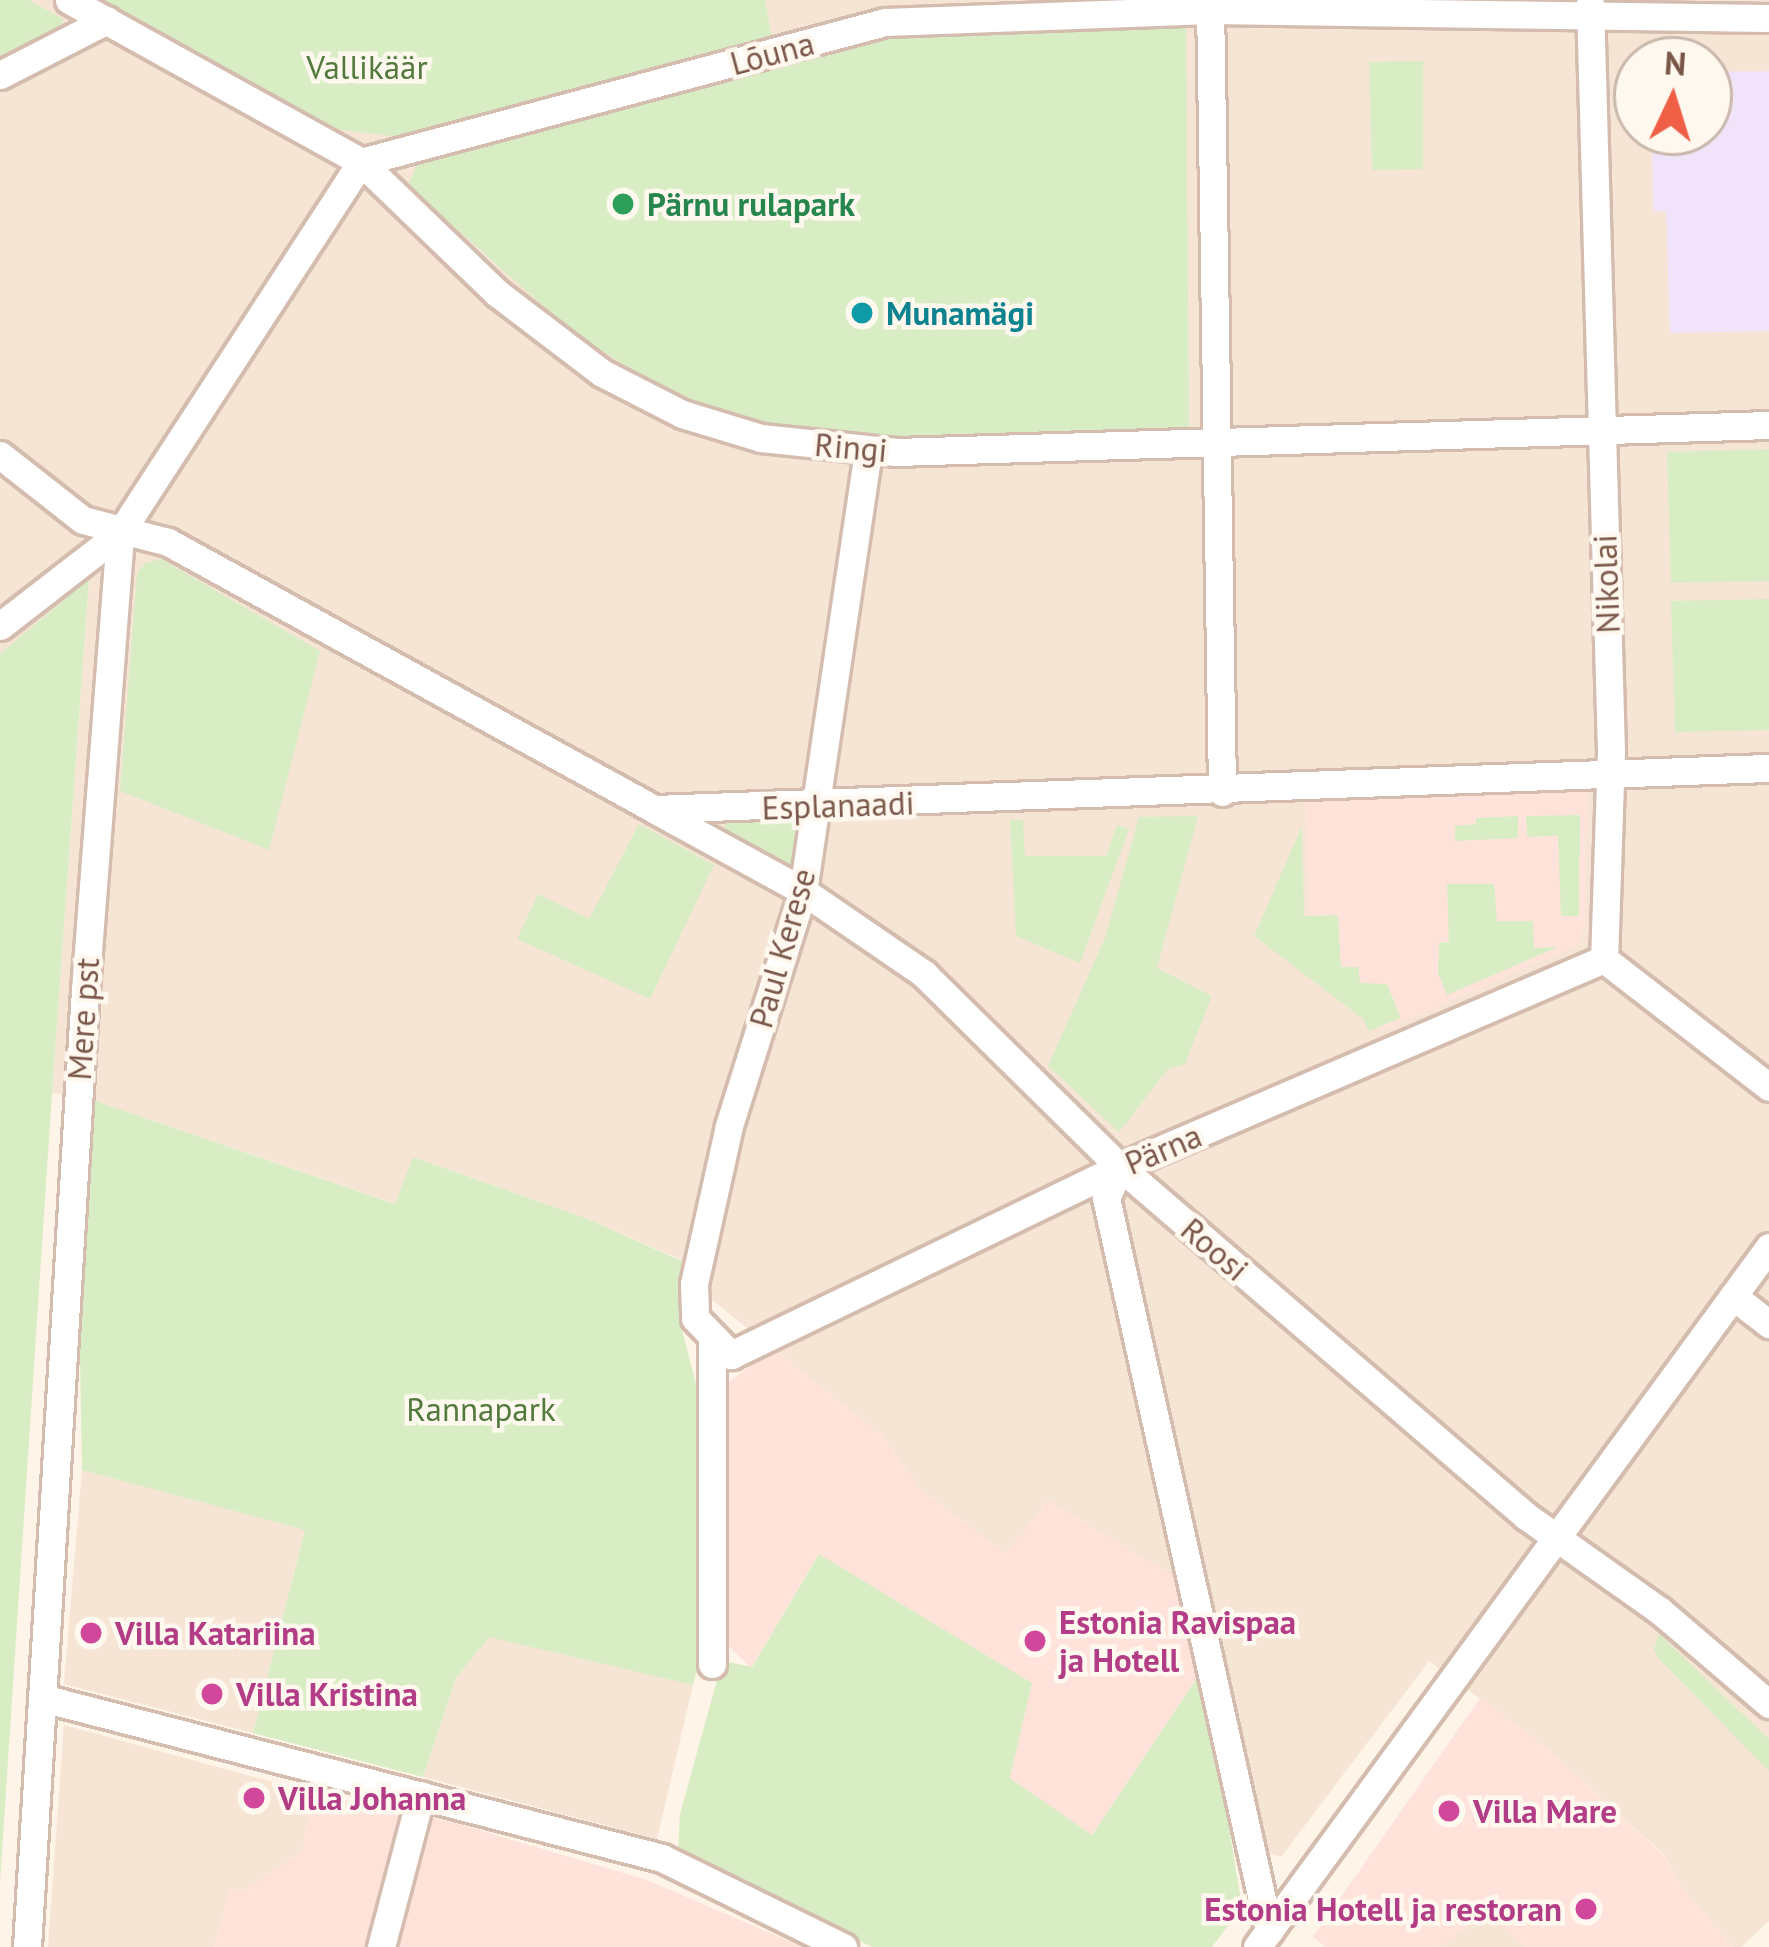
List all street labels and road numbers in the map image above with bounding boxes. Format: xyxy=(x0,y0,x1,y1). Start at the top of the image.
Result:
street label: Lõuna xyxy=(726,23,818,83)
street label: Ringi xyxy=(813,424,889,470)
street label: Nikolai xyxy=(1584,534,1628,634)
street label: Esplanaadi xyxy=(761,783,915,827)
street label: Paul Kerese xyxy=(740,864,824,1032)
street label: Mere pst xyxy=(59,956,107,1082)
street label: Pärna xyxy=(1119,1115,1207,1183)
street label: Roosi xyxy=(1173,1209,1257,1289)

